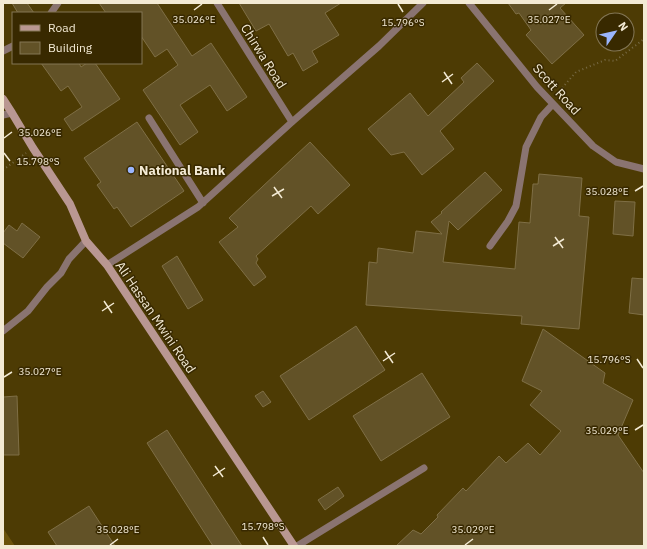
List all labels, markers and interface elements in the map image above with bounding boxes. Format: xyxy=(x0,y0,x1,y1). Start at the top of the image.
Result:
legend xyxy=(12,12,142,64)
north arrow xyxy=(595,12,635,52)
text: 35.026°E xyxy=(172,13,216,26)
text: 35.027°E xyxy=(527,13,571,26)
text: 15.796°S xyxy=(381,16,425,29)
text: N xyxy=(615,19,631,34)
text: Road xyxy=(48,20,76,35)
street label: Chirwa Road xyxy=(237,21,290,92)
text: Building xyxy=(48,40,93,55)
street label: Scott Road xyxy=(529,60,584,119)
text: 35.026°E xyxy=(18,126,62,139)
text: 15.798°S xyxy=(16,155,60,168)
place label: National Bank xyxy=(139,162,226,179)
marker: National Bank xyxy=(126,165,136,175)
text: 35.028°E xyxy=(585,185,629,198)
street label: Ali Hassan Mwini Road xyxy=(112,258,199,377)
text: 15.796°S xyxy=(587,353,631,366)
text: 35.027°E xyxy=(18,365,62,378)
text: 35.029°E xyxy=(585,424,629,437)
text: 15.798°S xyxy=(241,520,285,533)
text: 35.028°E xyxy=(96,523,140,536)
text: 35.029°E xyxy=(451,523,495,536)

